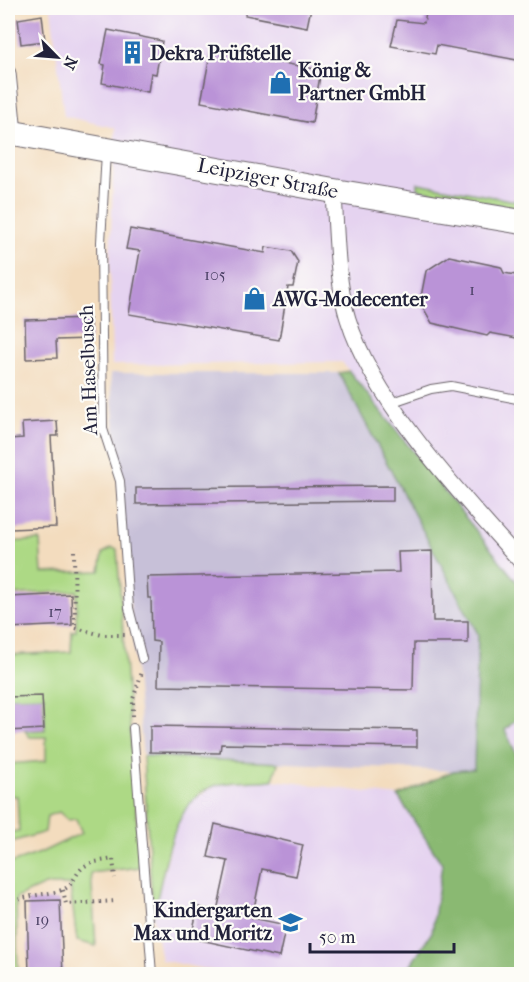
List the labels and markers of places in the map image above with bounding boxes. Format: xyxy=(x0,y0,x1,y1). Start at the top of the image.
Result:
building icon: Dekra Prüfstelle xyxy=(119,40,145,66)
place label: Dekra Prüfstelle xyxy=(150,42,291,65)
place label: König & Partner GmbH xyxy=(298,59,426,105)
shop icon: König & Partner GmbH xyxy=(267,69,293,95)
shop icon: AWG-Modecenter xyxy=(242,286,268,312)
place label: AWG-Modecenter xyxy=(271,288,428,311)
place label: Kindergarten Max und Moritz xyxy=(132,899,272,945)
school or university icon: Kindergarten Max und Moritz xyxy=(277,909,303,935)

